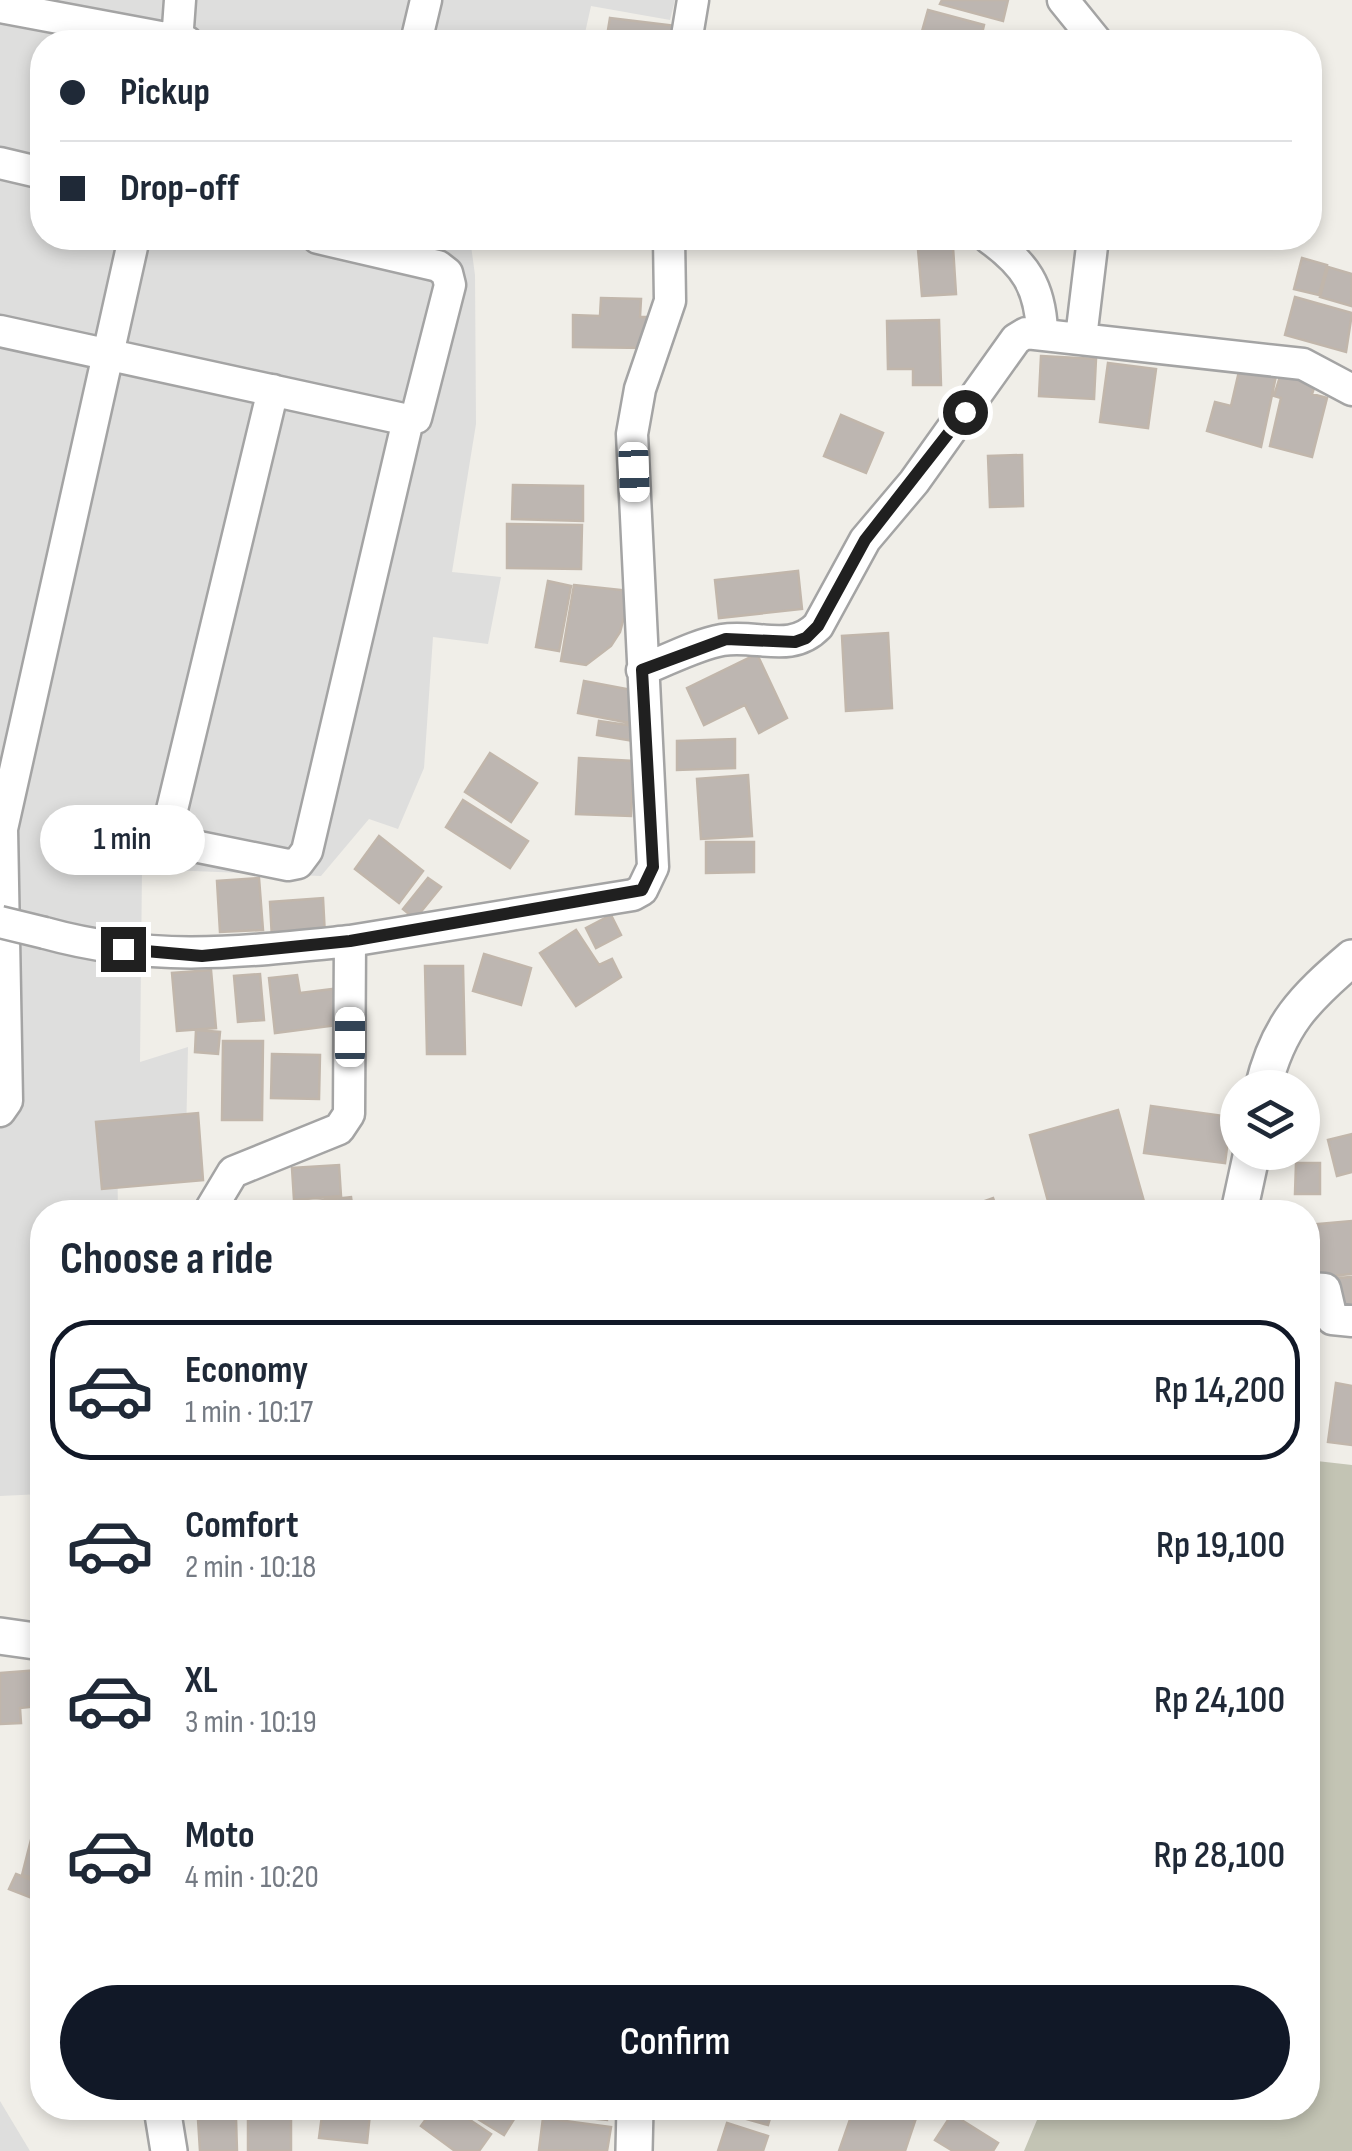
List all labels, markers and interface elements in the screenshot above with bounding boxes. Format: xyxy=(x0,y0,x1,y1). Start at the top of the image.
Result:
text: Pickup xyxy=(120,70,210,115)
text: Drop-off xyxy=(120,166,239,211)
route start xyxy=(943,390,988,435)
car xyxy=(618,441,650,503)
callout: 1 min xyxy=(41,804,206,874)
text: 1 min xyxy=(93,820,152,859)
route end xyxy=(101,927,146,972)
car xyxy=(335,1007,365,1067)
map controls xyxy=(1220,1070,1320,1170)
button: layers xyxy=(1220,1070,1320,1170)
text: Choose a ride xyxy=(60,1232,273,1287)
icon: car xyxy=(65,1345,155,1435)
text: Economy xyxy=(185,1348,308,1393)
text: Rp 14,200 xyxy=(1154,1368,1285,1413)
text: 1 min · 10:17 xyxy=(185,1393,313,1432)
icon: car xyxy=(65,1500,155,1590)
text: Comfort xyxy=(185,1503,299,1548)
text: Rp 19,100 xyxy=(1156,1523,1285,1568)
text: 2 min · 10:18 xyxy=(185,1548,316,1587)
icon: car xyxy=(65,1655,155,1745)
text: XL xyxy=(185,1658,218,1703)
text: Rp 24,100 xyxy=(1154,1678,1285,1723)
text: 3 min · 10:19 xyxy=(185,1703,317,1742)
icon: car xyxy=(65,1810,155,1900)
text: Moto xyxy=(185,1813,255,1858)
text: Rp 28,100 xyxy=(1153,1833,1285,1878)
text: 4 min · 10:20 xyxy=(185,1858,319,1897)
button: Confirm xyxy=(60,1985,1290,2100)

